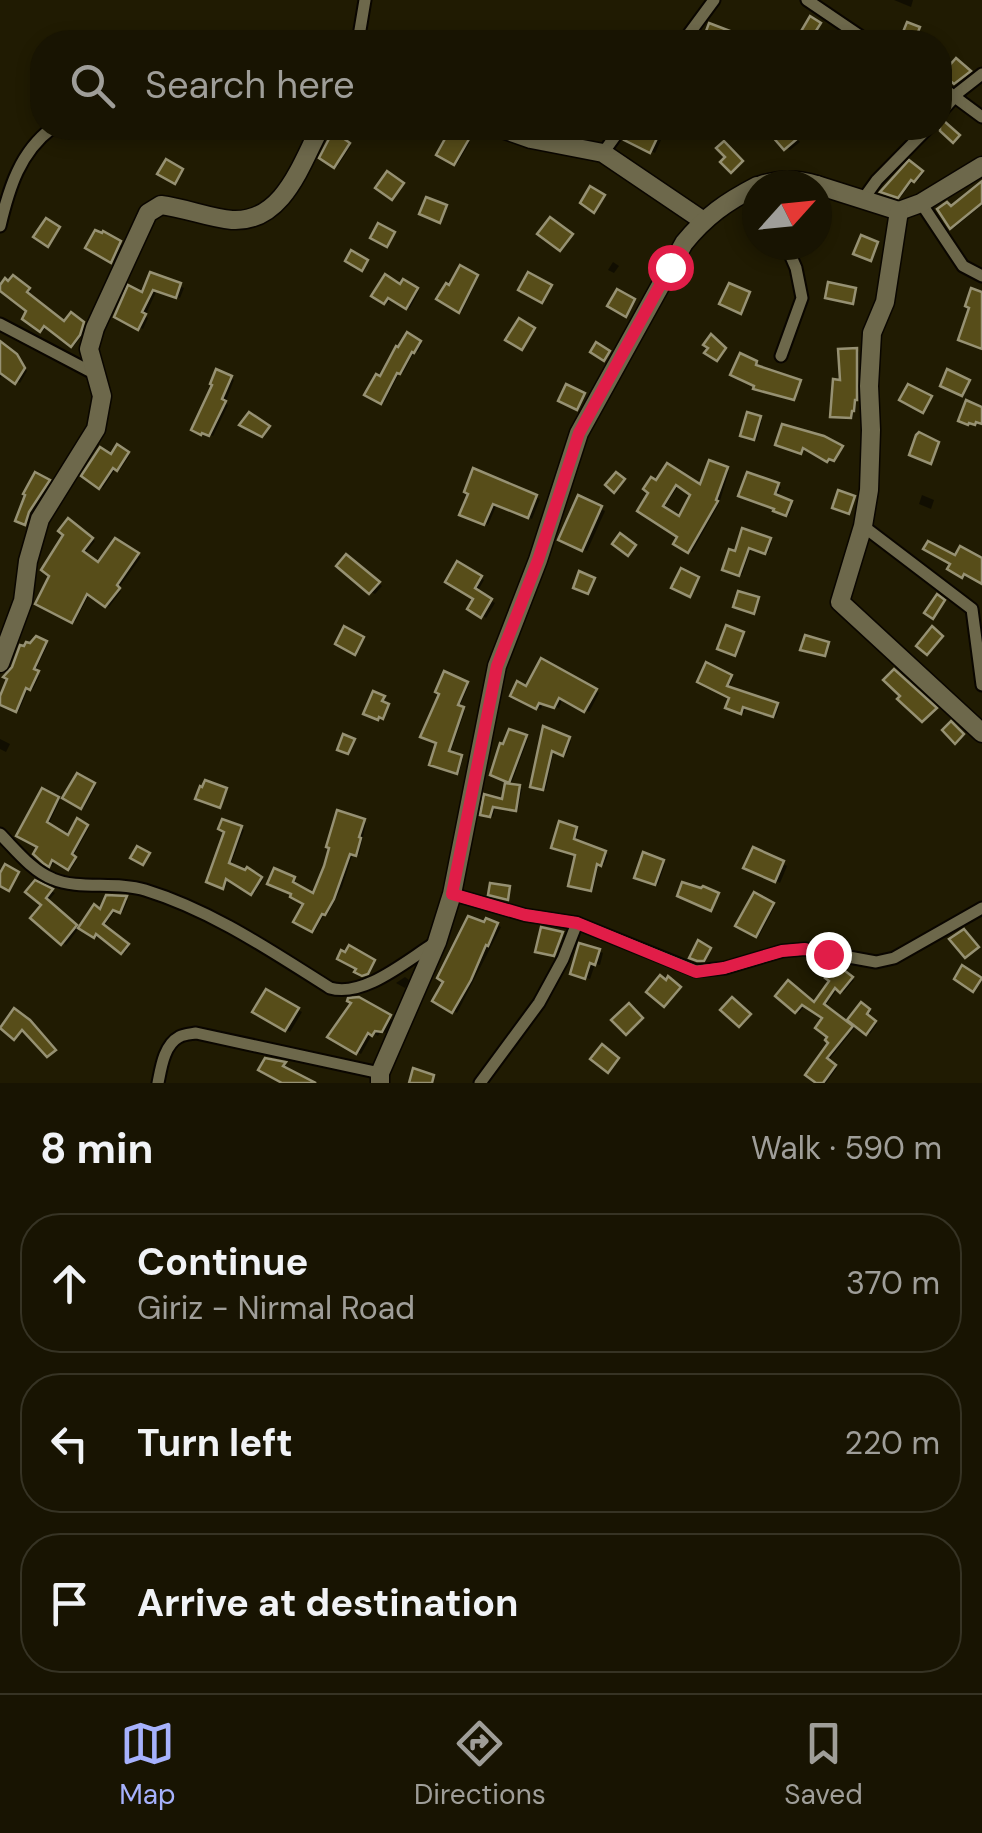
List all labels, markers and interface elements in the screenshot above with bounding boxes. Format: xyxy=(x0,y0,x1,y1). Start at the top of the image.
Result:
search box xyxy=(30,30,952,140)
icon: search xyxy=(65,58,120,113)
text: Search here xyxy=(145,60,355,110)
north arrow xyxy=(742,170,832,260)
route start xyxy=(648,245,694,291)
route end xyxy=(806,932,852,978)
text: 8 min xyxy=(40,1121,153,1176)
text: Walk · 590 m xyxy=(751,1127,942,1169)
text: Continue xyxy=(137,1237,308,1287)
icon: ahead xyxy=(42,1256,97,1311)
text: 370 m xyxy=(846,1262,940,1304)
text: Giriz - Nirmal Road xyxy=(137,1287,415,1329)
icon: left xyxy=(42,1416,97,1471)
text: Turn left xyxy=(137,1418,293,1468)
text: 220 m xyxy=(845,1422,940,1464)
icon: arrive xyxy=(42,1576,97,1631)
text: Arrive at destination xyxy=(137,1578,519,1628)
tab: Map xyxy=(119,1716,176,1813)
tab: Directions xyxy=(414,1716,546,1813)
tab: Saved xyxy=(784,1716,863,1813)

